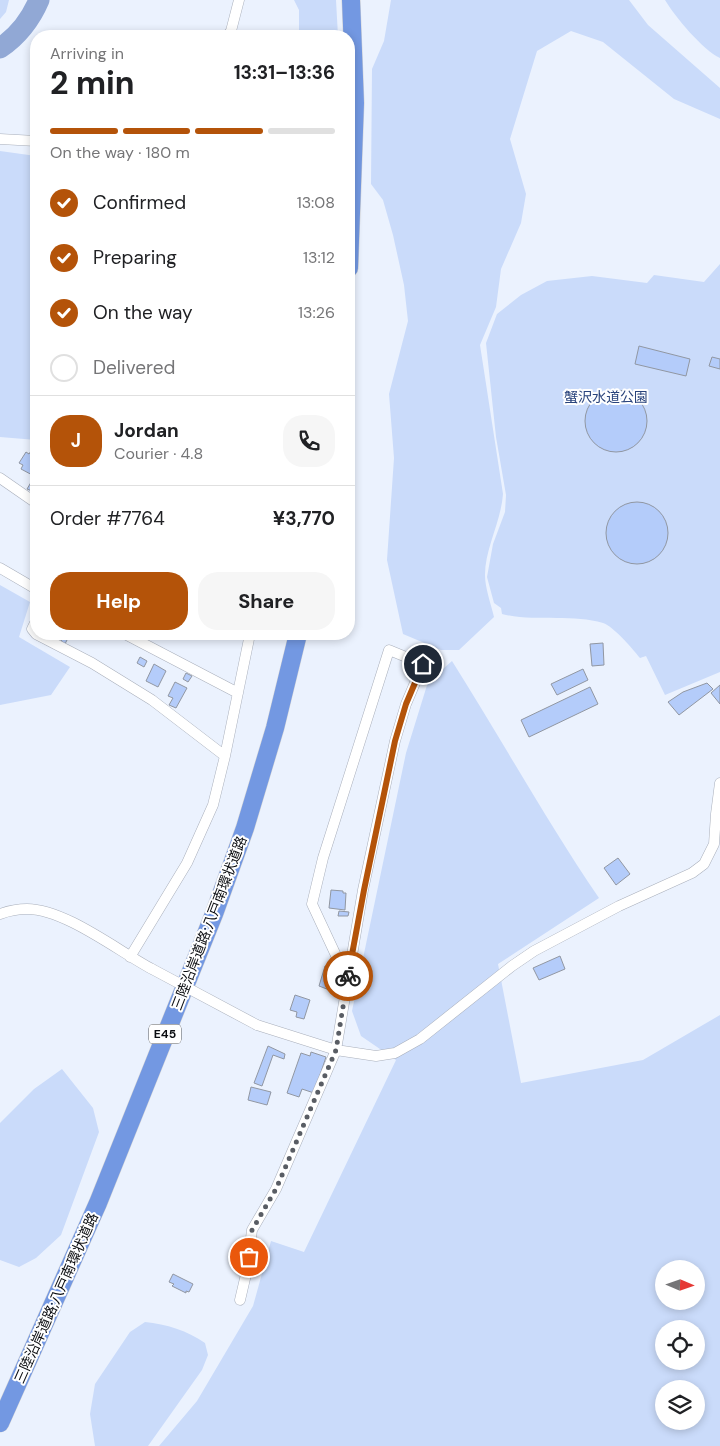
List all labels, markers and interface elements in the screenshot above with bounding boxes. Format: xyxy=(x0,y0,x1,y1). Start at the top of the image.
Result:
text: Arriving in xyxy=(50,43,124,64)
text: 13:31–13:36 xyxy=(234,60,335,85)
text: 2 min xyxy=(50,62,135,104)
text: On the way · 180 m xyxy=(50,142,190,163)
icon: check xyxy=(50,189,78,217)
text: Confirmed xyxy=(93,190,186,215)
text: 13:08 xyxy=(297,192,335,213)
icon: check xyxy=(50,244,78,272)
text: Preparing xyxy=(93,245,177,270)
text: 13:12 xyxy=(303,247,335,268)
icon: check xyxy=(50,299,78,327)
text: On the way xyxy=(93,300,193,325)
text: 13:26 xyxy=(298,302,335,323)
text: Delivered xyxy=(93,355,175,380)
park label: 蟹沢水道公園 xyxy=(564,388,648,406)
button: phone xyxy=(283,415,335,467)
text: Jordan xyxy=(114,418,179,443)
text: J xyxy=(71,428,81,453)
text: Courier · 4.8 xyxy=(114,443,203,464)
text: Order #7764 xyxy=(50,506,165,531)
text: ¥3,770 xyxy=(273,506,335,531)
button: Help xyxy=(50,572,188,630)
button: Share xyxy=(198,572,335,630)
pin xyxy=(402,643,444,685)
icon: home xyxy=(409,650,437,678)
street label: 三陸沿岸道路;八戸南環状道路 xyxy=(167,833,251,1013)
courier xyxy=(323,951,373,1001)
icon: bike xyxy=(334,962,362,990)
road number: E45 xyxy=(149,1024,181,1044)
street label: 三陸沿岸道路;八戸南環状道路 xyxy=(10,1210,102,1386)
pin xyxy=(228,1236,270,1278)
icon: bag xyxy=(235,1243,263,1271)
north arrow xyxy=(655,1260,705,1310)
map controls xyxy=(655,1260,705,1430)
button: locate xyxy=(655,1320,705,1370)
button: layers xyxy=(655,1380,705,1430)

